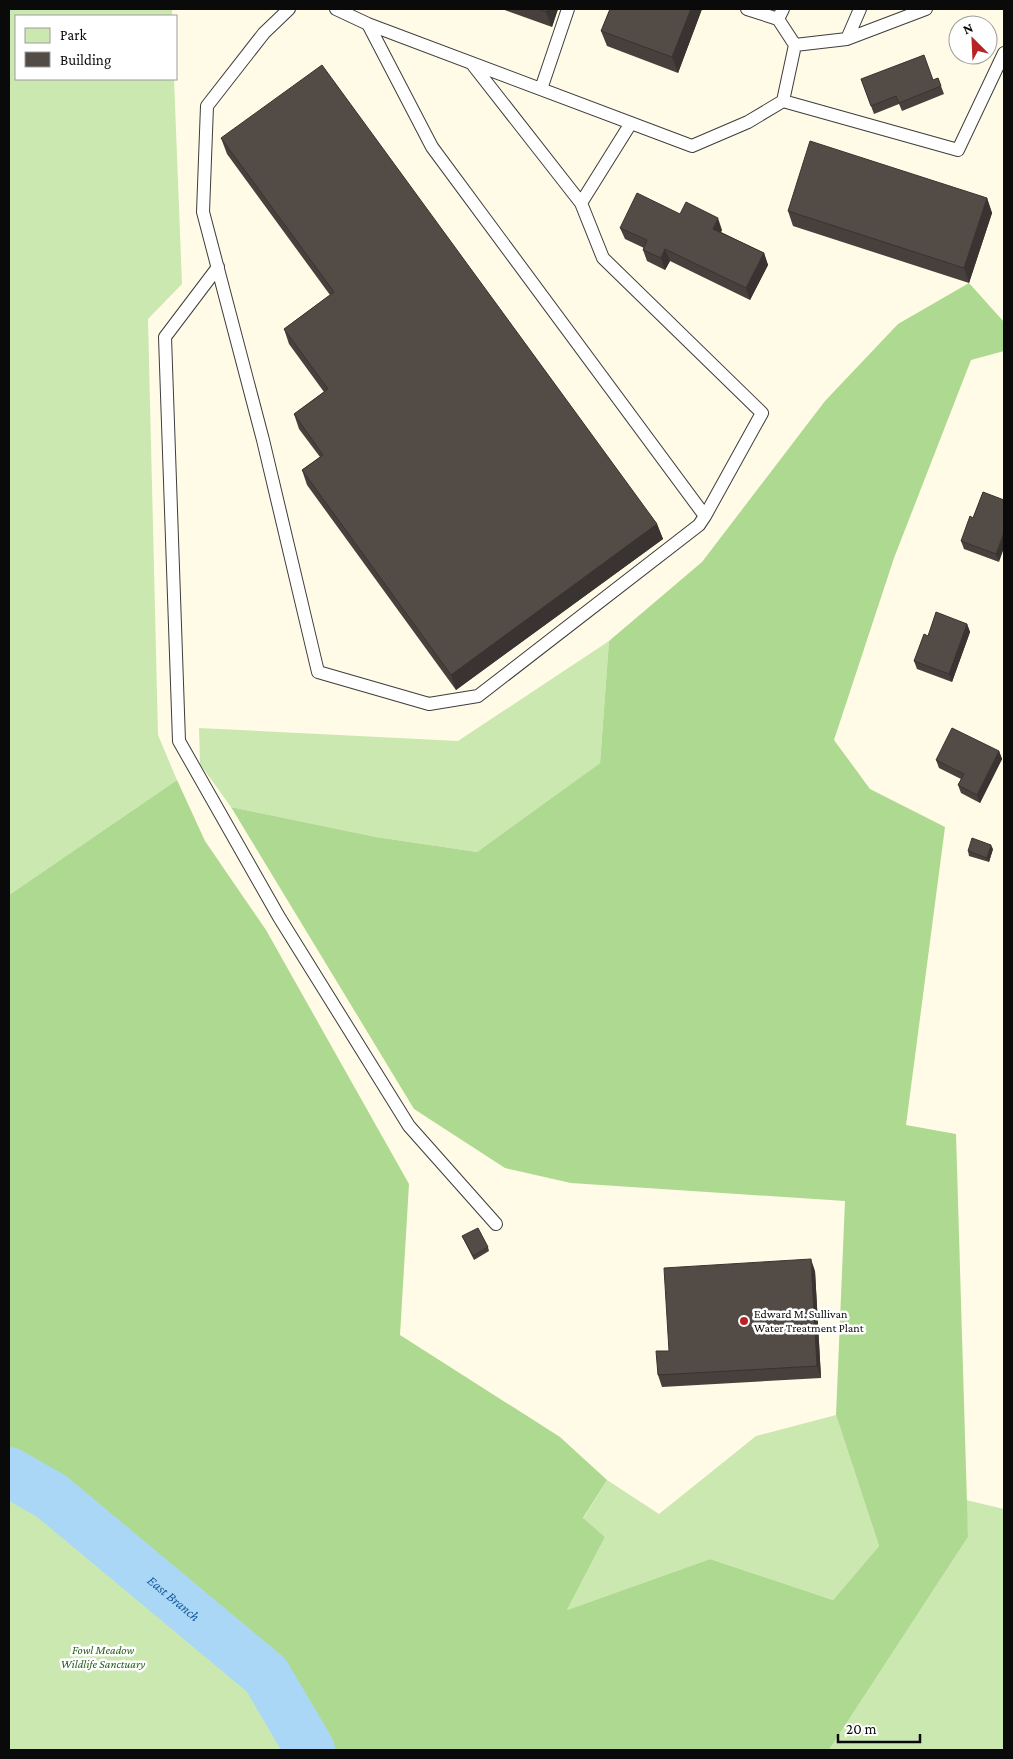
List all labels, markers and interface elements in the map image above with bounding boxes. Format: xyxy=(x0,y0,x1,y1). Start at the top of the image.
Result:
legend xyxy=(15,15,178,80)
north arrow xyxy=(948,15,998,65)
text: N xyxy=(960,19,976,37)
text: Park xyxy=(60,27,87,43)
text: Building xyxy=(60,52,111,69)
place label: Edward M. Sullivan Water Treatment Plant xyxy=(754,1307,865,1335)
marker: Edward M. Sullivan Water Treatment Plant xyxy=(738,1315,750,1327)
water label: East Branch xyxy=(144,1572,203,1625)
park label: Fowl Meadow Wildlife Sanctuary xyxy=(61,1643,145,1671)
scale bar xyxy=(838,1712,920,1744)
text: 20 m xyxy=(846,1721,877,1737)

